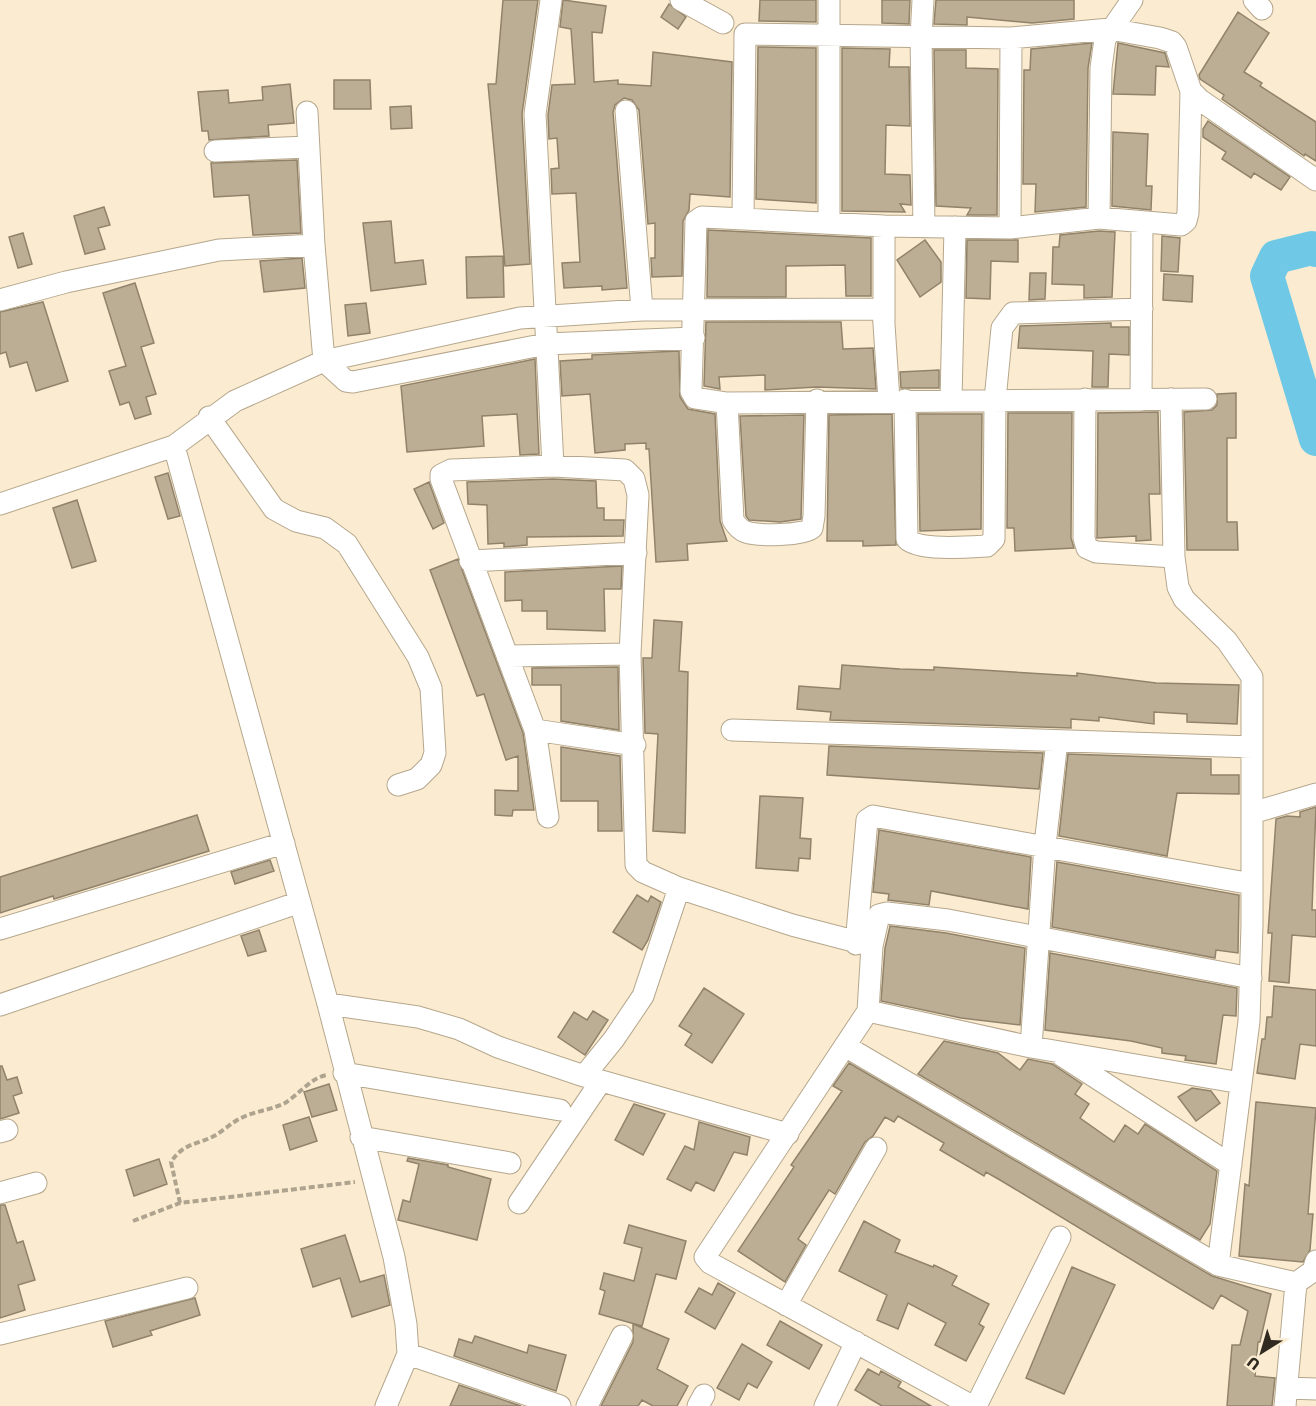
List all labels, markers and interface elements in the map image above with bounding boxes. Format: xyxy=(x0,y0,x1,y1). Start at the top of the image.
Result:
north arrow xyxy=(1232,1322,1292,1382)
text: U xyxy=(1243,1353,1264,1375)

